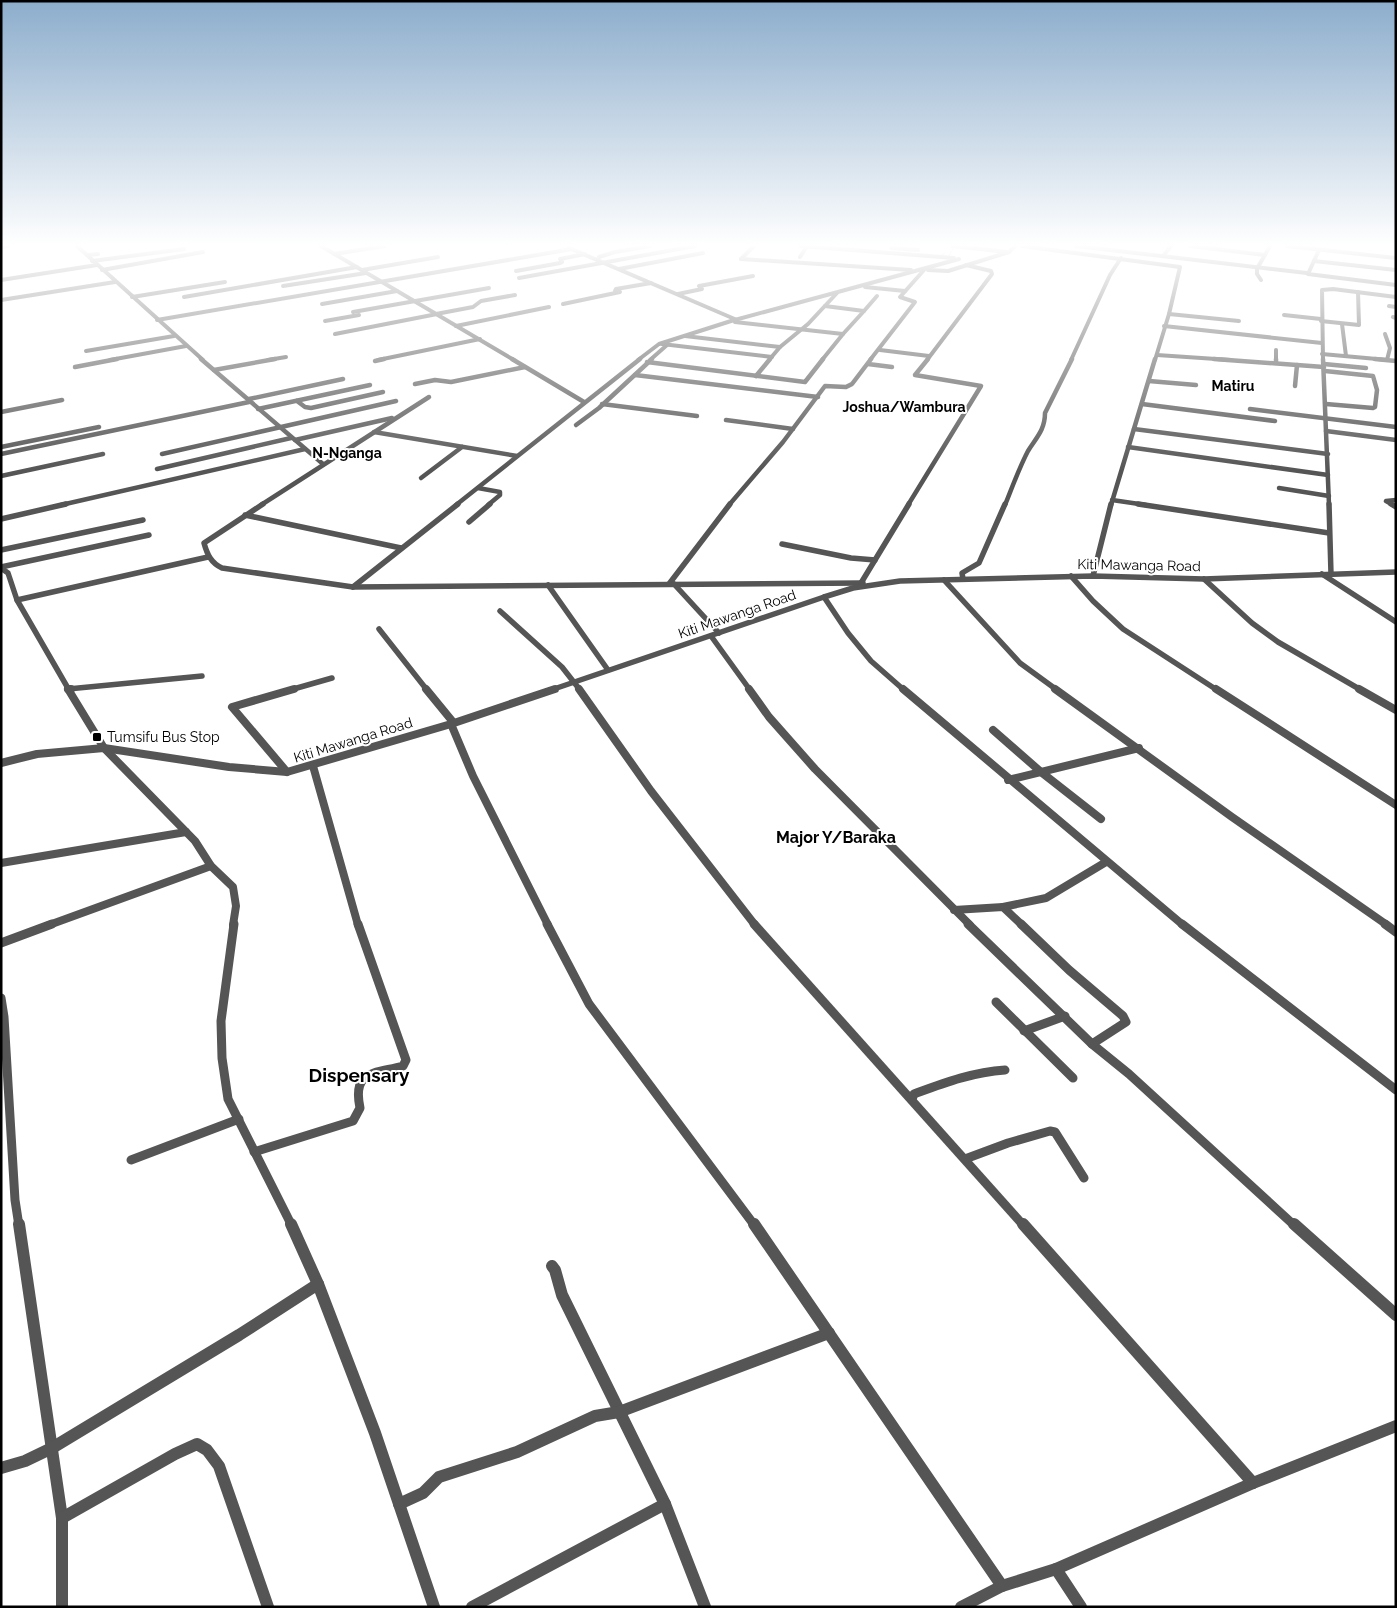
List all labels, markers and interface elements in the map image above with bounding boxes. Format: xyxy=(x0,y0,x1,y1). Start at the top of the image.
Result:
district label: Matiru xyxy=(1211,378,1255,394)
district label: Joshua/Wambura xyxy=(842,399,966,415)
district label: N-Nganga xyxy=(312,445,382,461)
street label: Kiti Mawanga Road xyxy=(1077,556,1201,574)
street label: Kiti Mawanga Road xyxy=(676,586,798,642)
street label: Kiti Mawanga Road xyxy=(292,714,414,766)
place label: Tumsifu Bus Stop xyxy=(107,729,220,745)
marker: Tumsifu Bus Stop xyxy=(91,731,103,743)
district label: Major Y/Baraka xyxy=(776,828,896,847)
district label: Dispensary xyxy=(309,1064,410,1086)

